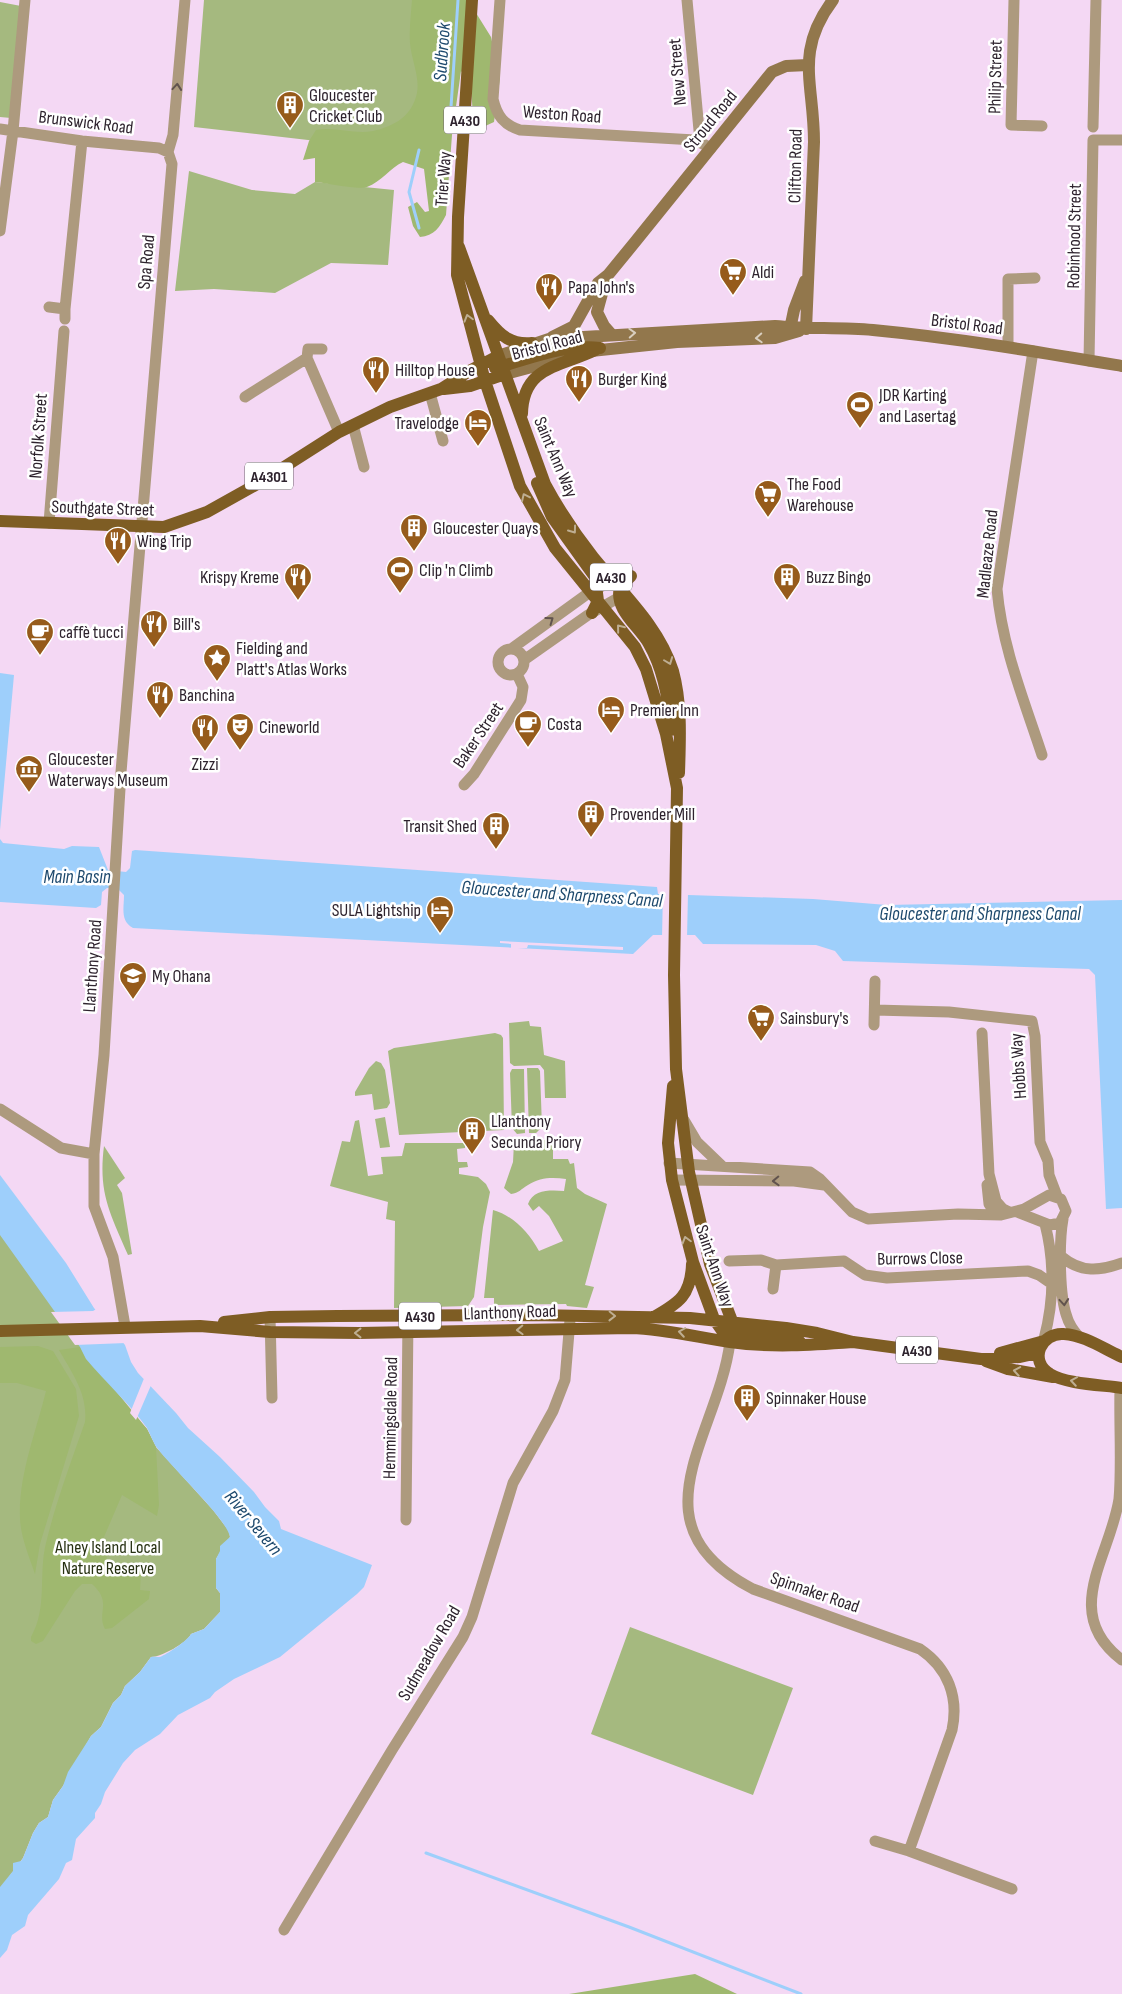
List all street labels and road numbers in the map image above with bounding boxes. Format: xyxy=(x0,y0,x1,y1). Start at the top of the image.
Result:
street label: New Street xyxy=(664,37,691,106)
street label: Philip Street xyxy=(984,39,1007,114)
street label: Stroud Road xyxy=(679,86,742,156)
street label: Weston Road xyxy=(522,101,602,128)
street label: Brunswick Road xyxy=(37,106,134,139)
road number: A430 xyxy=(444,106,486,134)
street label: Clifton Road xyxy=(784,129,807,203)
street label: Trier Way xyxy=(431,151,456,207)
street label: Robinhood Street xyxy=(1063,183,1086,289)
street label: Spa Road xyxy=(134,234,159,290)
street label: Bristol Road xyxy=(930,310,1004,339)
street label: Bristol Road xyxy=(510,326,585,365)
street label: Norfolk Street xyxy=(25,392,52,479)
street label: Saint Ann Way xyxy=(529,414,582,501)
road number: A4301 xyxy=(245,462,293,490)
street label: Southgate Street xyxy=(51,496,155,521)
street label: Madleaze Road xyxy=(972,509,1003,599)
road number: A430 xyxy=(590,564,632,590)
street label: Baker Street xyxy=(449,698,508,772)
street label: Llanthony Road xyxy=(79,919,106,1013)
street label: Hobbs Way xyxy=(1006,1032,1031,1100)
street label: Saint Ann Way xyxy=(691,1222,738,1310)
street label: Burrows Close xyxy=(877,1247,963,1270)
street label: Llanthony Road xyxy=(463,1300,557,1325)
road number: A430 xyxy=(399,1302,441,1330)
road number: A430 xyxy=(896,1336,938,1364)
street label: Hemmingsdale Road xyxy=(379,1357,402,1479)
street label: Spinnaker Road xyxy=(768,1567,862,1617)
street label: Sudmeadow Road xyxy=(394,1602,465,1705)

